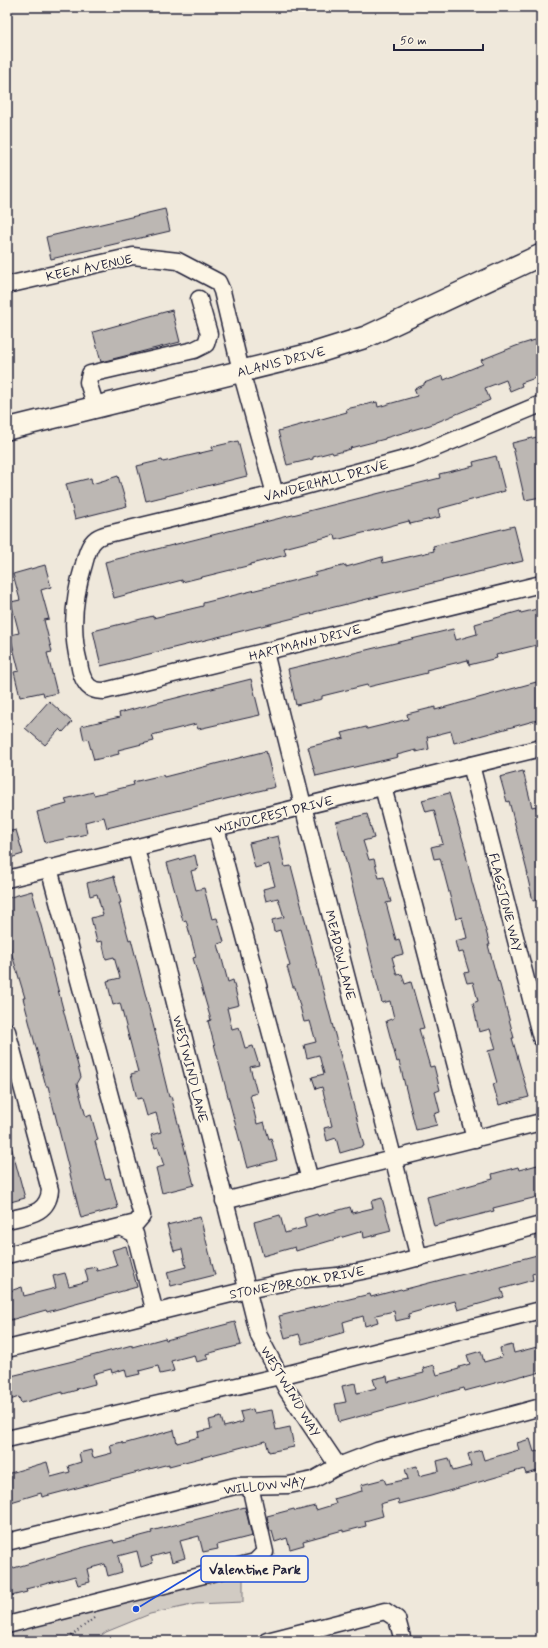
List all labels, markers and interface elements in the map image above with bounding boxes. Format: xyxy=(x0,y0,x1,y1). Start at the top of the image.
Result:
scale bar xyxy=(394,26,483,52)
text: 50 m xyxy=(400,33,427,49)
street label: KEEN AVENUE xyxy=(45,251,135,286)
street label: ALANIS DRIVE xyxy=(235,343,327,382)
street label: VANDERHALL DRIVE xyxy=(262,457,391,506)
street label: HARTMANN DRIVE xyxy=(247,621,363,666)
street label: WINDCREST DRIVE xyxy=(213,793,335,838)
street label: FLAGSTONE WAY xyxy=(484,851,525,954)
street label: MEADOW LANE xyxy=(320,909,359,1002)
street label: WESTWIND LANE xyxy=(168,1014,211,1125)
street label: STONEYBROOK DRIVE xyxy=(228,1263,366,1304)
street label: WESTWIND WAY xyxy=(256,1343,324,1440)
street label: WILLOW WAY xyxy=(223,1474,307,1499)
callout: Valentine Park xyxy=(201,1556,308,1582)
text: Valentine Park xyxy=(209,1561,301,1579)

